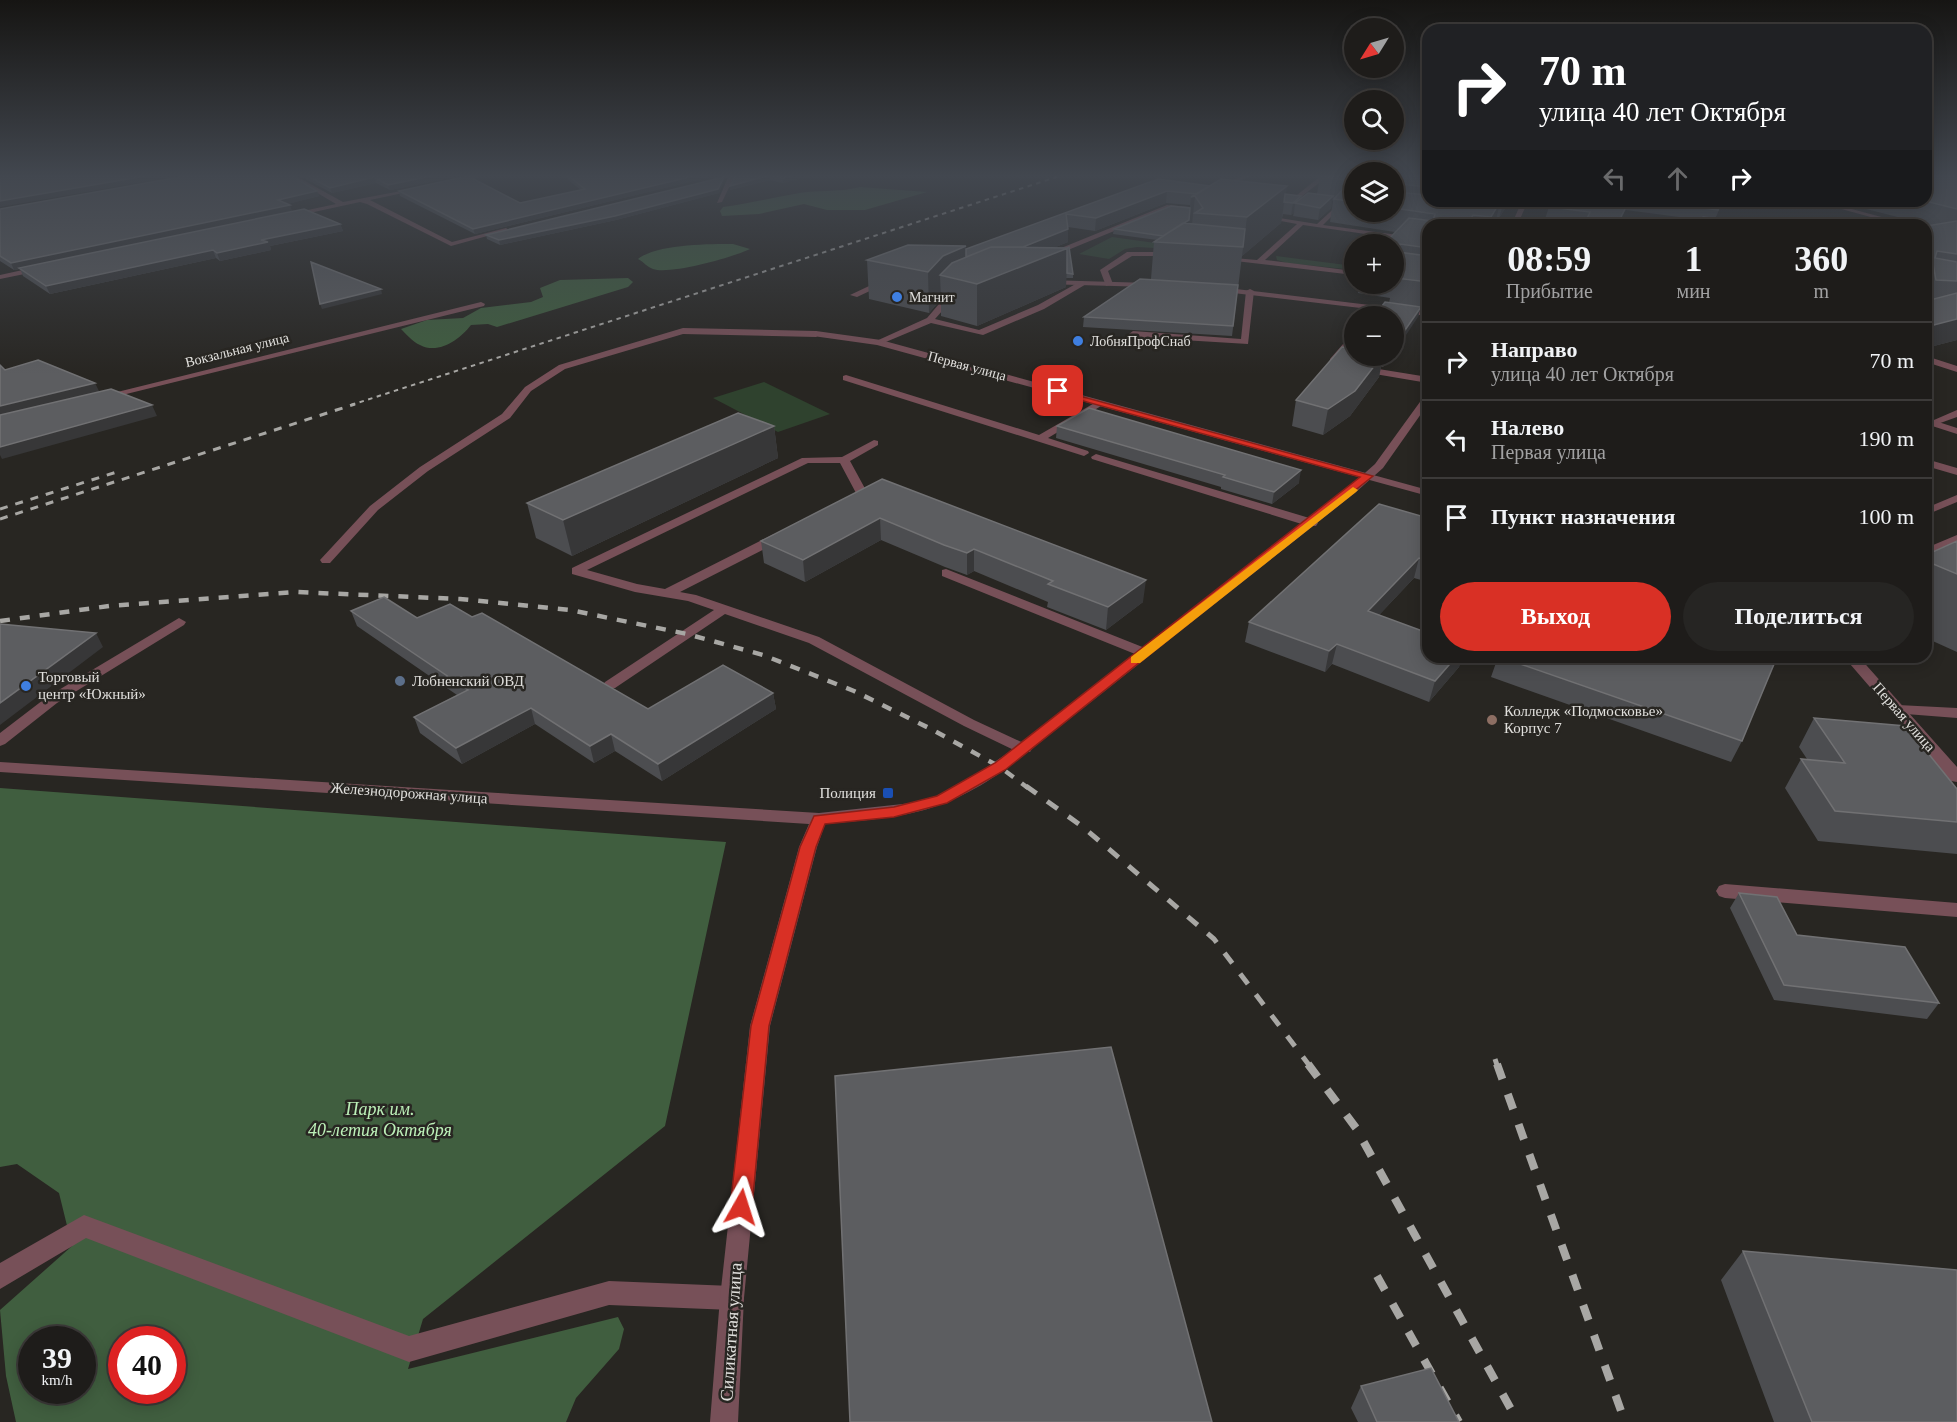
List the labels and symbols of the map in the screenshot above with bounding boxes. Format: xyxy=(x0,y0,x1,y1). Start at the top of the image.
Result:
north arrow xyxy=(1344,18,1404,78)
marker: Магнит xyxy=(890,290,904,304)
place label: Магнит xyxy=(909,290,955,305)
street label: Вокзальная улица xyxy=(184,330,291,370)
marker: ЛобняПрофСнаб xyxy=(1071,334,1085,348)
place label: ЛобняПрофСнаб xyxy=(1090,334,1191,349)
street label: Первая улица xyxy=(926,348,1009,384)
pin xyxy=(1032,365,1083,416)
place label: Торговый центр «Южный» xyxy=(38,669,146,702)
place label: Лобненский ОВД xyxy=(412,673,524,689)
marker: Лобненский ОВД xyxy=(393,674,407,688)
marker: Торговый центр «Южный» xyxy=(19,679,33,693)
street label: Первая улица xyxy=(1870,679,1939,755)
place label: Колледж «Подмосковье» Корпус 7 xyxy=(1504,703,1663,736)
marker: Колледж «Подмосковье» Корпус 7 xyxy=(1485,713,1499,727)
street label: Железнодорожная улица xyxy=(330,780,488,806)
place label: Полиция xyxy=(819,785,876,801)
marker: Полиция xyxy=(881,786,895,800)
park label: Парк им. 40-летия Октября xyxy=(308,1099,452,1140)
position arrow xyxy=(709,1175,773,1239)
street label: Силикатная улица xyxy=(716,1262,746,1402)
speed limit sign: 40 xyxy=(108,1326,186,1404)

